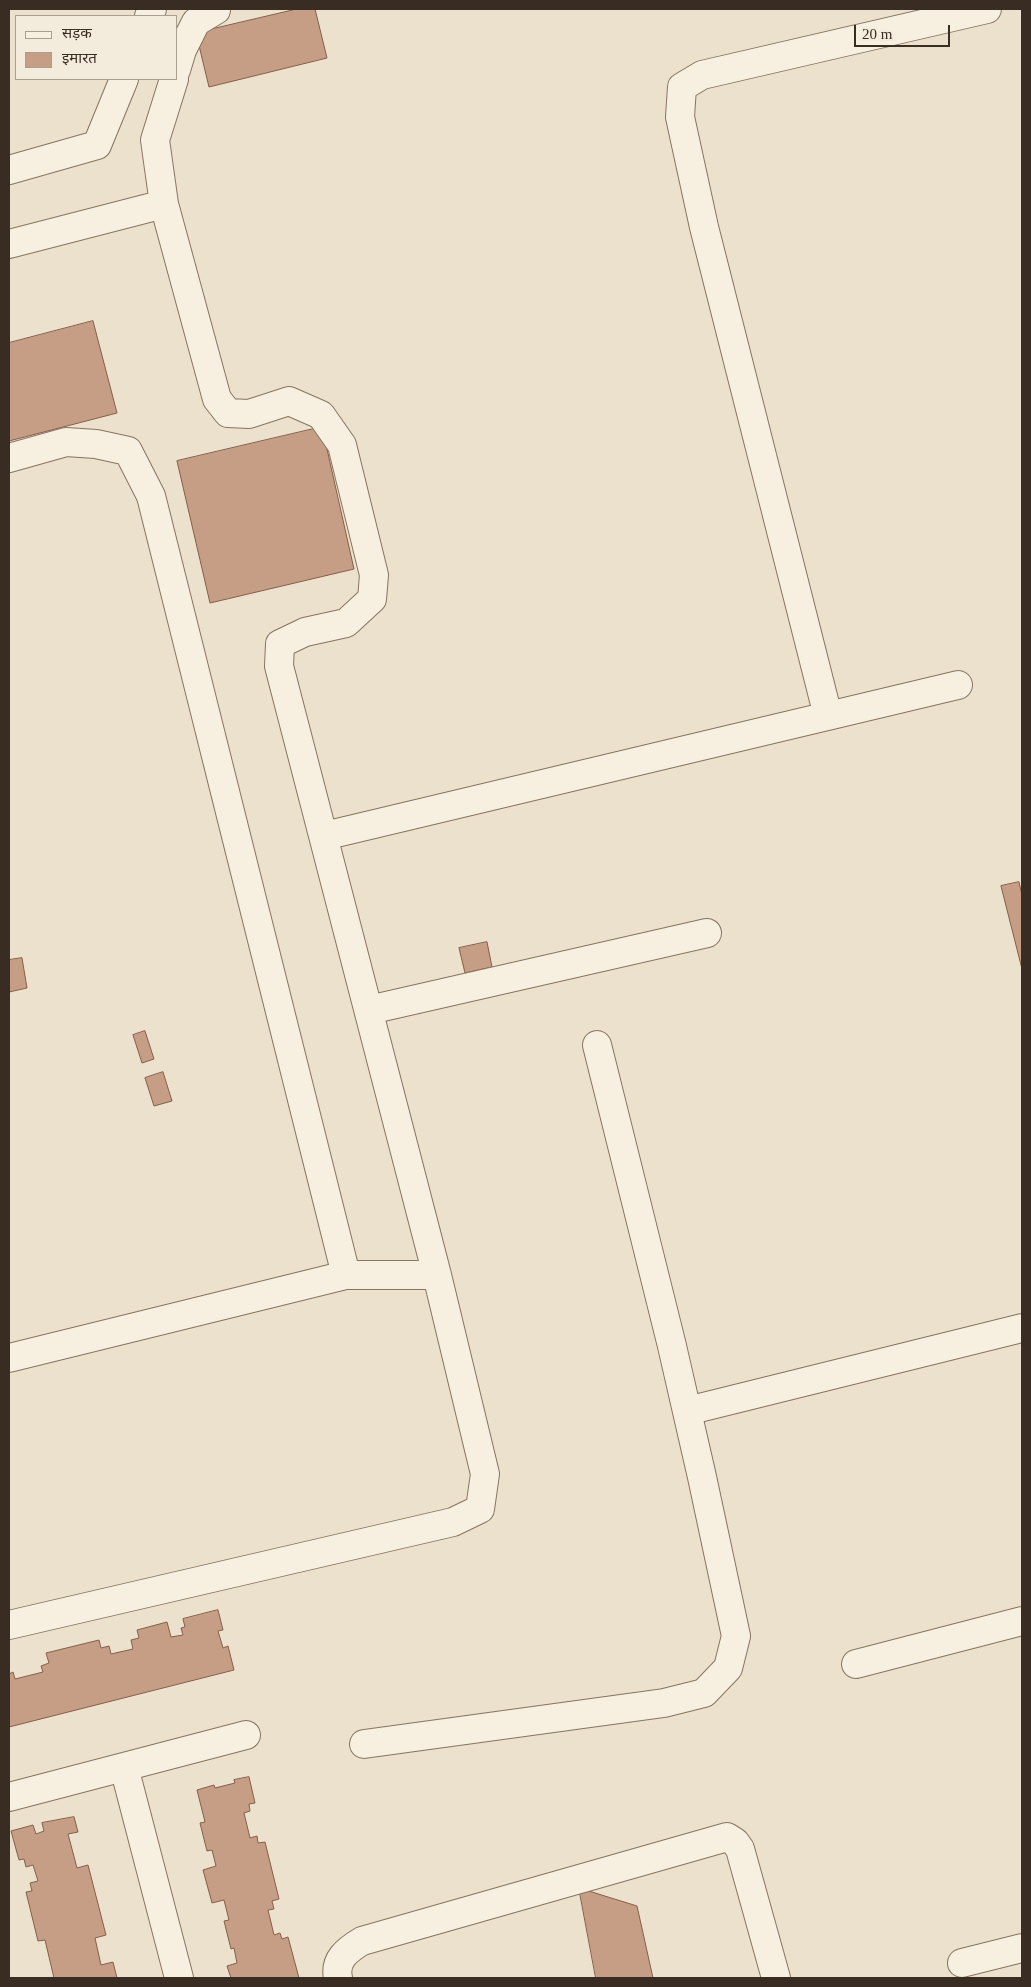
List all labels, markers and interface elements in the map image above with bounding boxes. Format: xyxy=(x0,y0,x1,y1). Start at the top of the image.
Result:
legend xyxy=(15,15,178,80)
scale bar xyxy=(856,15,952,47)
text: सड़क xyxy=(62,25,92,41)
text: 20 m xyxy=(862,26,892,42)
text: इमारत xyxy=(62,50,97,66)

